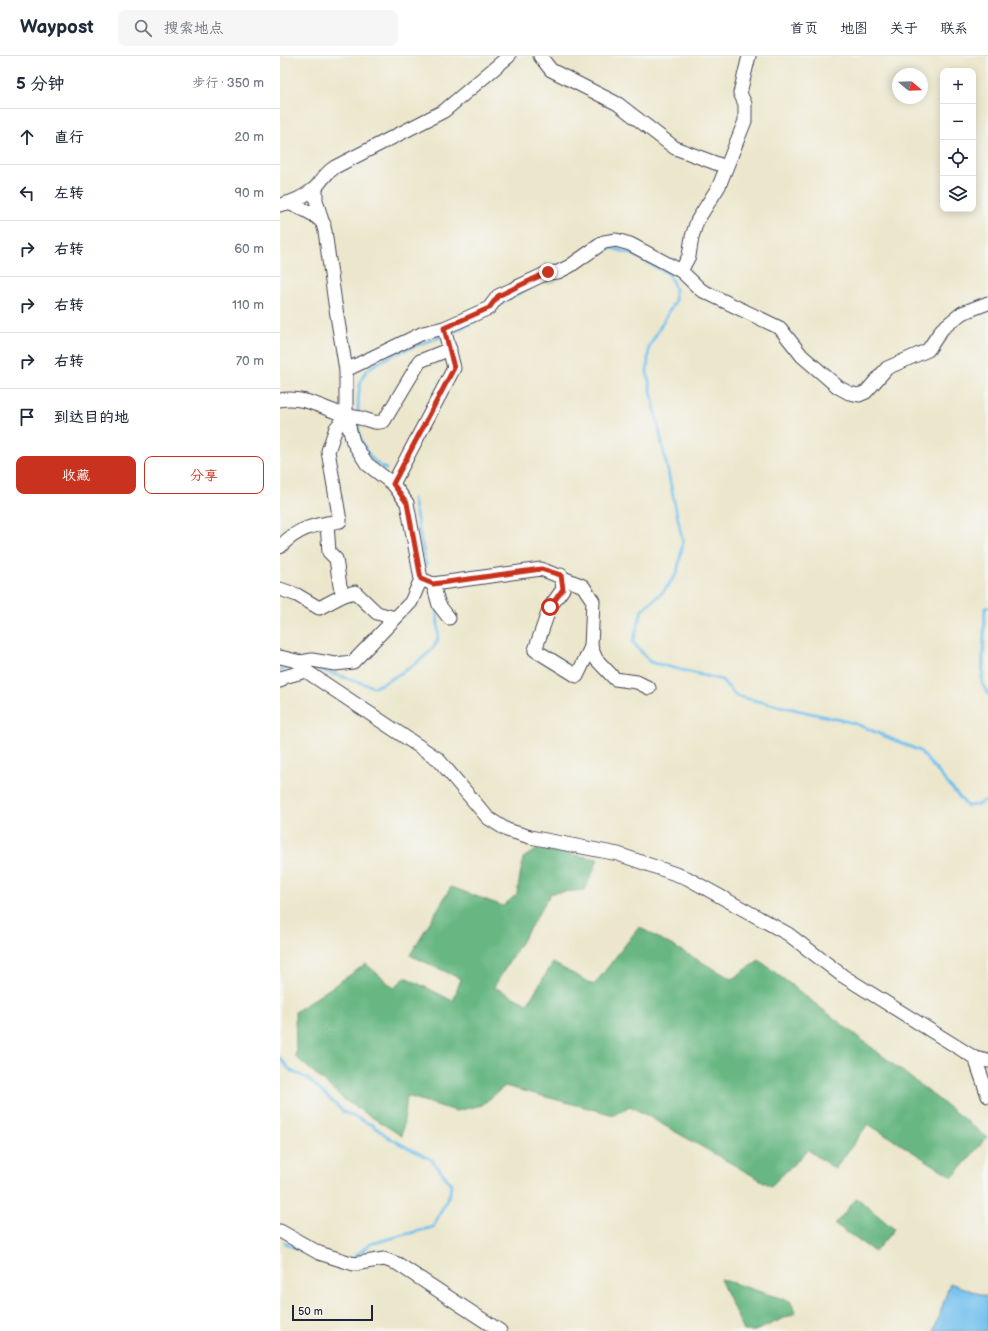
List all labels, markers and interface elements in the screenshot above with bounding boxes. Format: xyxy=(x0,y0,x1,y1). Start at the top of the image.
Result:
search box xyxy=(118,10,398,46)
text: Waypost xyxy=(20,16,94,39)
icon: search xyxy=(132,17,154,39)
text: 搜索地点 xyxy=(164,19,224,38)
text: 首页 xyxy=(790,20,818,37)
text: 地图 xyxy=(840,20,868,37)
text: 关于 xyxy=(890,20,918,37)
text: 联系 xyxy=(940,20,968,37)
north arrow xyxy=(892,68,928,104)
map controls xyxy=(940,68,976,212)
button: + xyxy=(940,68,976,104)
text: 5 分钟 xyxy=(16,74,64,94)
text: 步行 · 350 m xyxy=(192,75,264,91)
button: − xyxy=(940,104,976,140)
icon: ahead xyxy=(16,126,38,148)
text: 直行 xyxy=(54,128,84,147)
text: 20 m xyxy=(234,129,264,145)
button: locate xyxy=(940,140,976,176)
button: layers xyxy=(940,176,976,212)
icon: left xyxy=(16,182,38,204)
text: 左转 xyxy=(54,184,84,203)
text: 90 m xyxy=(235,185,264,201)
icon: right xyxy=(16,238,38,260)
text: 右转 xyxy=(54,240,84,259)
text: 60 m xyxy=(234,241,264,257)
route end xyxy=(539,263,557,281)
icon: right xyxy=(16,294,38,316)
text: 右转 xyxy=(54,296,84,315)
text: 110 m xyxy=(232,297,264,313)
icon: right xyxy=(16,350,38,372)
text: 右转 xyxy=(54,352,84,371)
text: 70 m xyxy=(236,353,264,369)
icon: arrive xyxy=(16,406,38,428)
text: 到达目的地 xyxy=(54,408,129,427)
button: 收藏 xyxy=(16,456,136,494)
button: 分享 xyxy=(144,456,264,494)
route start xyxy=(541,598,559,616)
scale bar xyxy=(292,1303,373,1322)
text: 50 m xyxy=(298,1305,323,1318)

